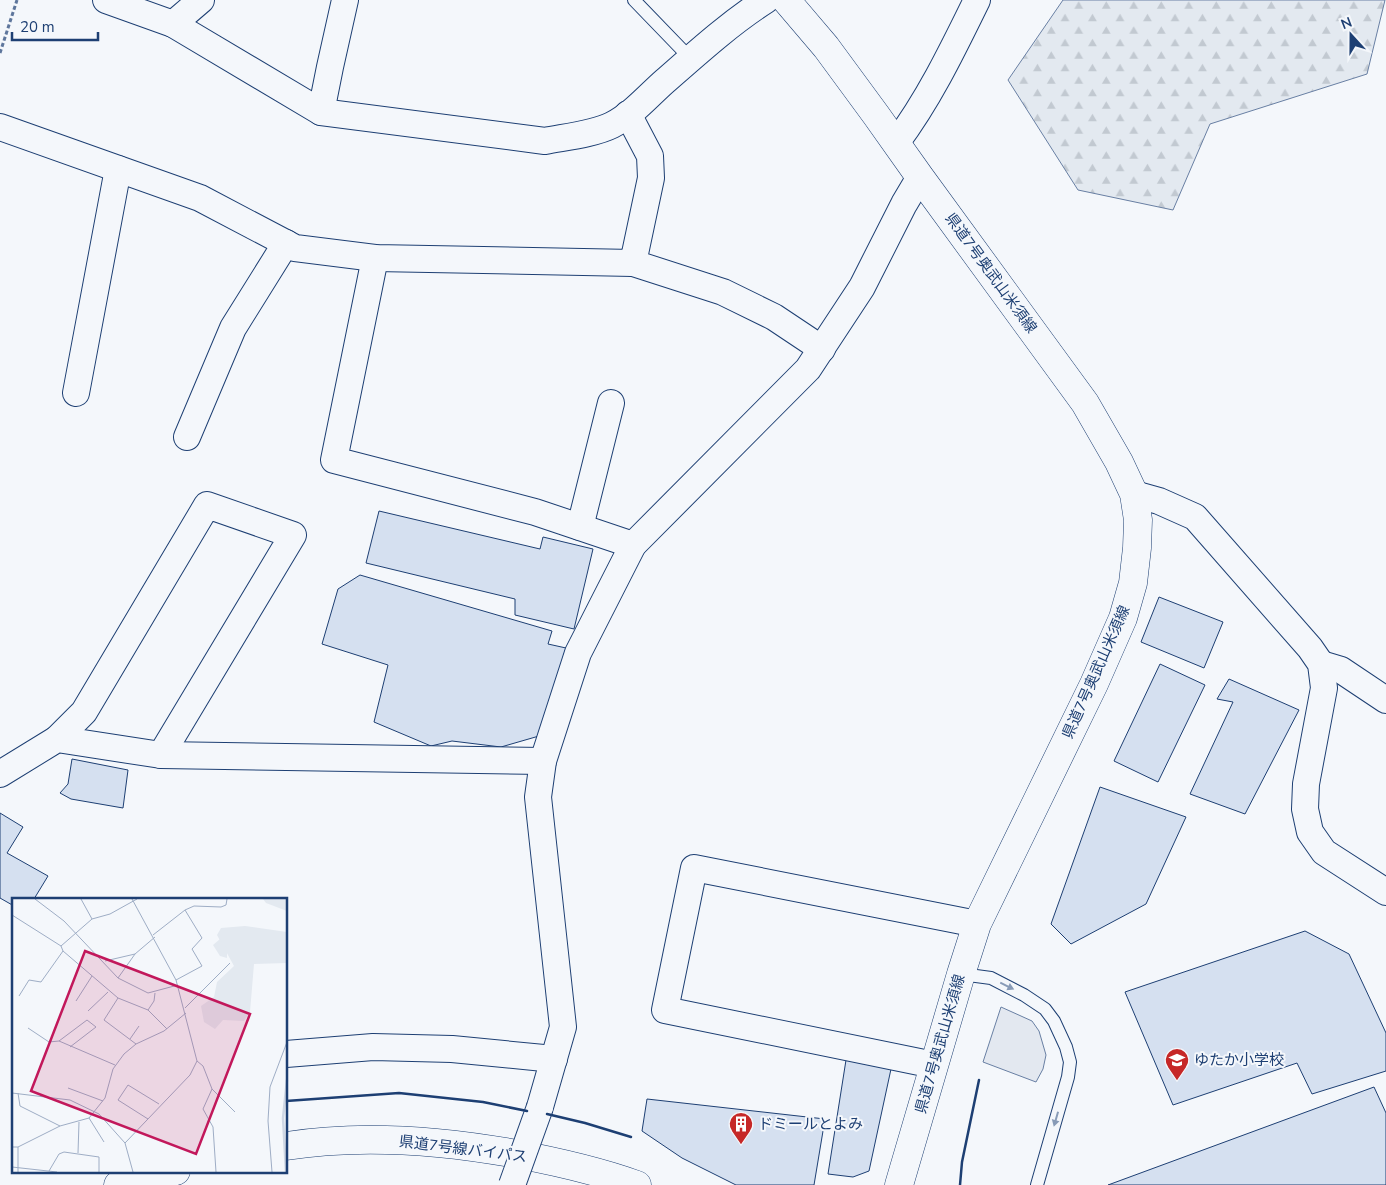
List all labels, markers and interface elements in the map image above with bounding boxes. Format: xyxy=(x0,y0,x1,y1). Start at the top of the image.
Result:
scale bar xyxy=(12,10,99,42)
north arrow xyxy=(1326,10,1376,60)
text: N xyxy=(1338,13,1355,34)
text: 20 m xyxy=(20,17,55,37)
street label: 県道7号奥武山米須線 xyxy=(941,209,1041,337)
street label: 県道7号奥武山米須線 xyxy=(1058,602,1134,742)
inset map xyxy=(12,898,288,1172)
street label: 県道7号奥武山米須線 xyxy=(911,972,969,1116)
one-way arrow xyxy=(1000,983,1014,991)
school or university icon: ゆたか小学校 xyxy=(1164,1047,1190,1081)
place label: ゆたか小学校 xyxy=(1194,1050,1284,1070)
building icon: ドミールとよみ xyxy=(728,1111,754,1145)
one-way arrow xyxy=(1052,1112,1060,1127)
place label: ドミールとよみ xyxy=(758,1114,863,1134)
street label: 県道7号線バイパス xyxy=(398,1131,528,1167)

